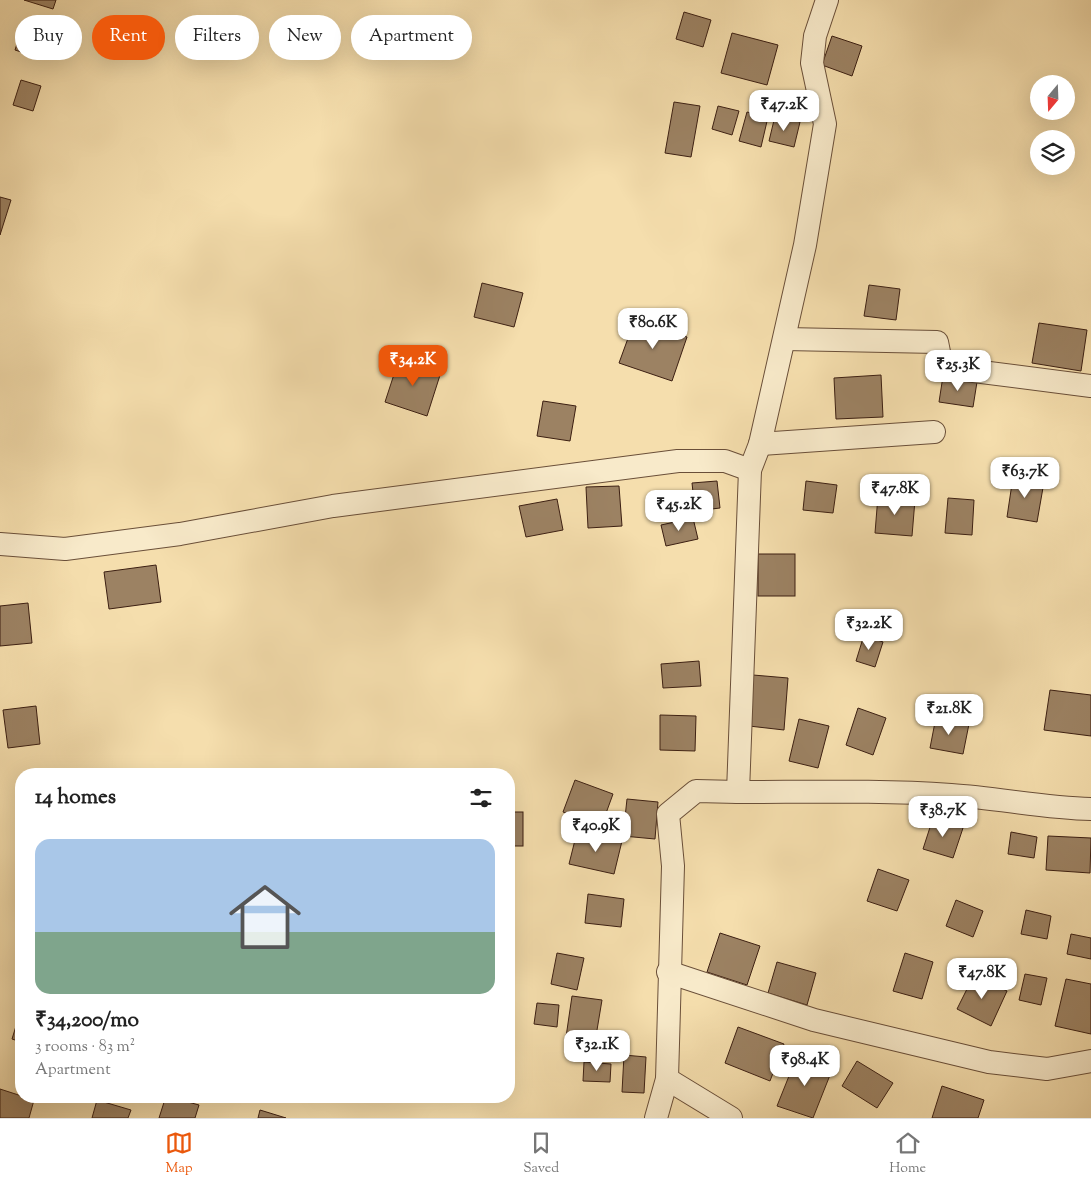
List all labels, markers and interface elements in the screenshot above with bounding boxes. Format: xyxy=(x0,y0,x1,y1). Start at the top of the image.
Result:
chip: Buy xyxy=(15,15,82,60)
chip: Rent xyxy=(92,15,165,60)
chip: Filters xyxy=(175,15,259,60)
chip: New xyxy=(269,15,341,60)
chip: Apartment xyxy=(351,15,472,60)
north arrow xyxy=(1030,75,1075,120)
map controls xyxy=(1030,75,1075,175)
pin: ₹47.2K xyxy=(743,90,825,132)
text: ₹47.2K xyxy=(760,94,808,117)
button: layers xyxy=(1030,130,1075,175)
pin: ₹80.6K xyxy=(612,308,694,350)
text: ₹80.6K xyxy=(629,312,677,335)
pin: ₹34.2K xyxy=(372,344,454,387)
text: ₹34.2K xyxy=(390,349,436,372)
pin: ₹25.3K xyxy=(917,350,999,392)
text: ₹25.3K xyxy=(936,354,980,377)
pin: ₹63.7K xyxy=(984,456,1066,499)
text: ₹63.7K xyxy=(1001,461,1049,484)
pin: ₹47.8K xyxy=(854,474,936,516)
text: ₹47.8K xyxy=(871,478,919,501)
pin: ₹45.2K xyxy=(638,490,720,532)
text: ₹45.2K xyxy=(656,494,702,517)
pin: ₹32.2K xyxy=(828,608,910,651)
text: ₹32.2K xyxy=(846,613,892,636)
pin: ₹21.8K xyxy=(908,694,990,736)
text: ₹21.8K xyxy=(926,698,972,721)
text: 14 homes xyxy=(35,783,116,813)
icon: filters xyxy=(467,784,495,812)
pin: ₹38.7K xyxy=(902,796,984,838)
text: ₹38.7K xyxy=(919,800,967,823)
pin: ₹40.9K xyxy=(555,810,637,853)
text: ₹40.9K xyxy=(572,815,620,838)
icon: home xyxy=(220,872,310,962)
pin: ₹47.8K xyxy=(941,958,1023,1000)
text: ₹47.8K xyxy=(958,962,1006,985)
text: ₹34,200/mo xyxy=(35,1006,139,1036)
pin: ₹32.1K xyxy=(556,1030,638,1072)
text: ₹32.1K xyxy=(575,1034,619,1057)
text: 3 rooms · 83 m² xyxy=(35,1036,135,1059)
pin: ₹98.4K xyxy=(764,1044,846,1087)
text: ₹98.4K xyxy=(781,1049,829,1072)
text: Apartment xyxy=(35,1059,111,1082)
tab: Map xyxy=(165,1129,193,1179)
tab: Saved xyxy=(523,1129,559,1179)
tab: Home xyxy=(889,1129,926,1179)

